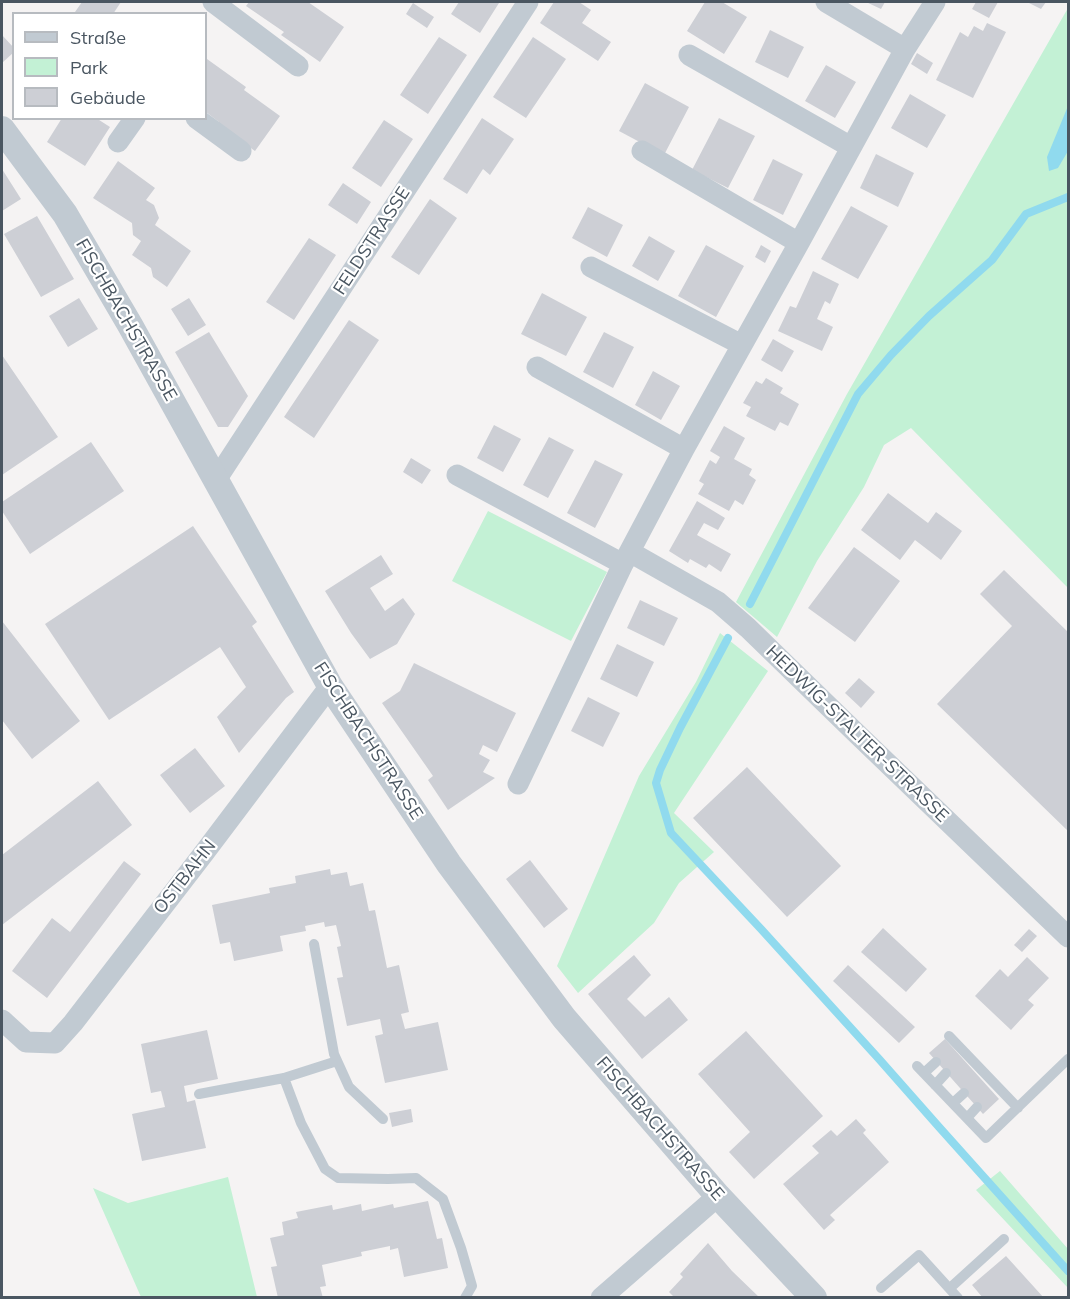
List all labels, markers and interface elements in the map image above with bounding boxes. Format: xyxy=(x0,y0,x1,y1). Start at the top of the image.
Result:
legend xyxy=(12,12,207,120)
text: Straße xyxy=(70,26,126,49)
text: Park xyxy=(70,56,108,79)
text: Gebäude xyxy=(70,86,146,109)
street label: FELDSTRASSE xyxy=(329,183,415,299)
street label: FISCHBACHSTRASSE xyxy=(71,235,181,405)
street label: HEDWIG-STALTER-STRASSE xyxy=(761,641,953,827)
street label: FISCHBACHSTRASSE xyxy=(309,658,427,824)
street label: OSTBAHN xyxy=(149,836,221,918)
street label: FISCHBACHSTRASSE xyxy=(592,1053,728,1205)

